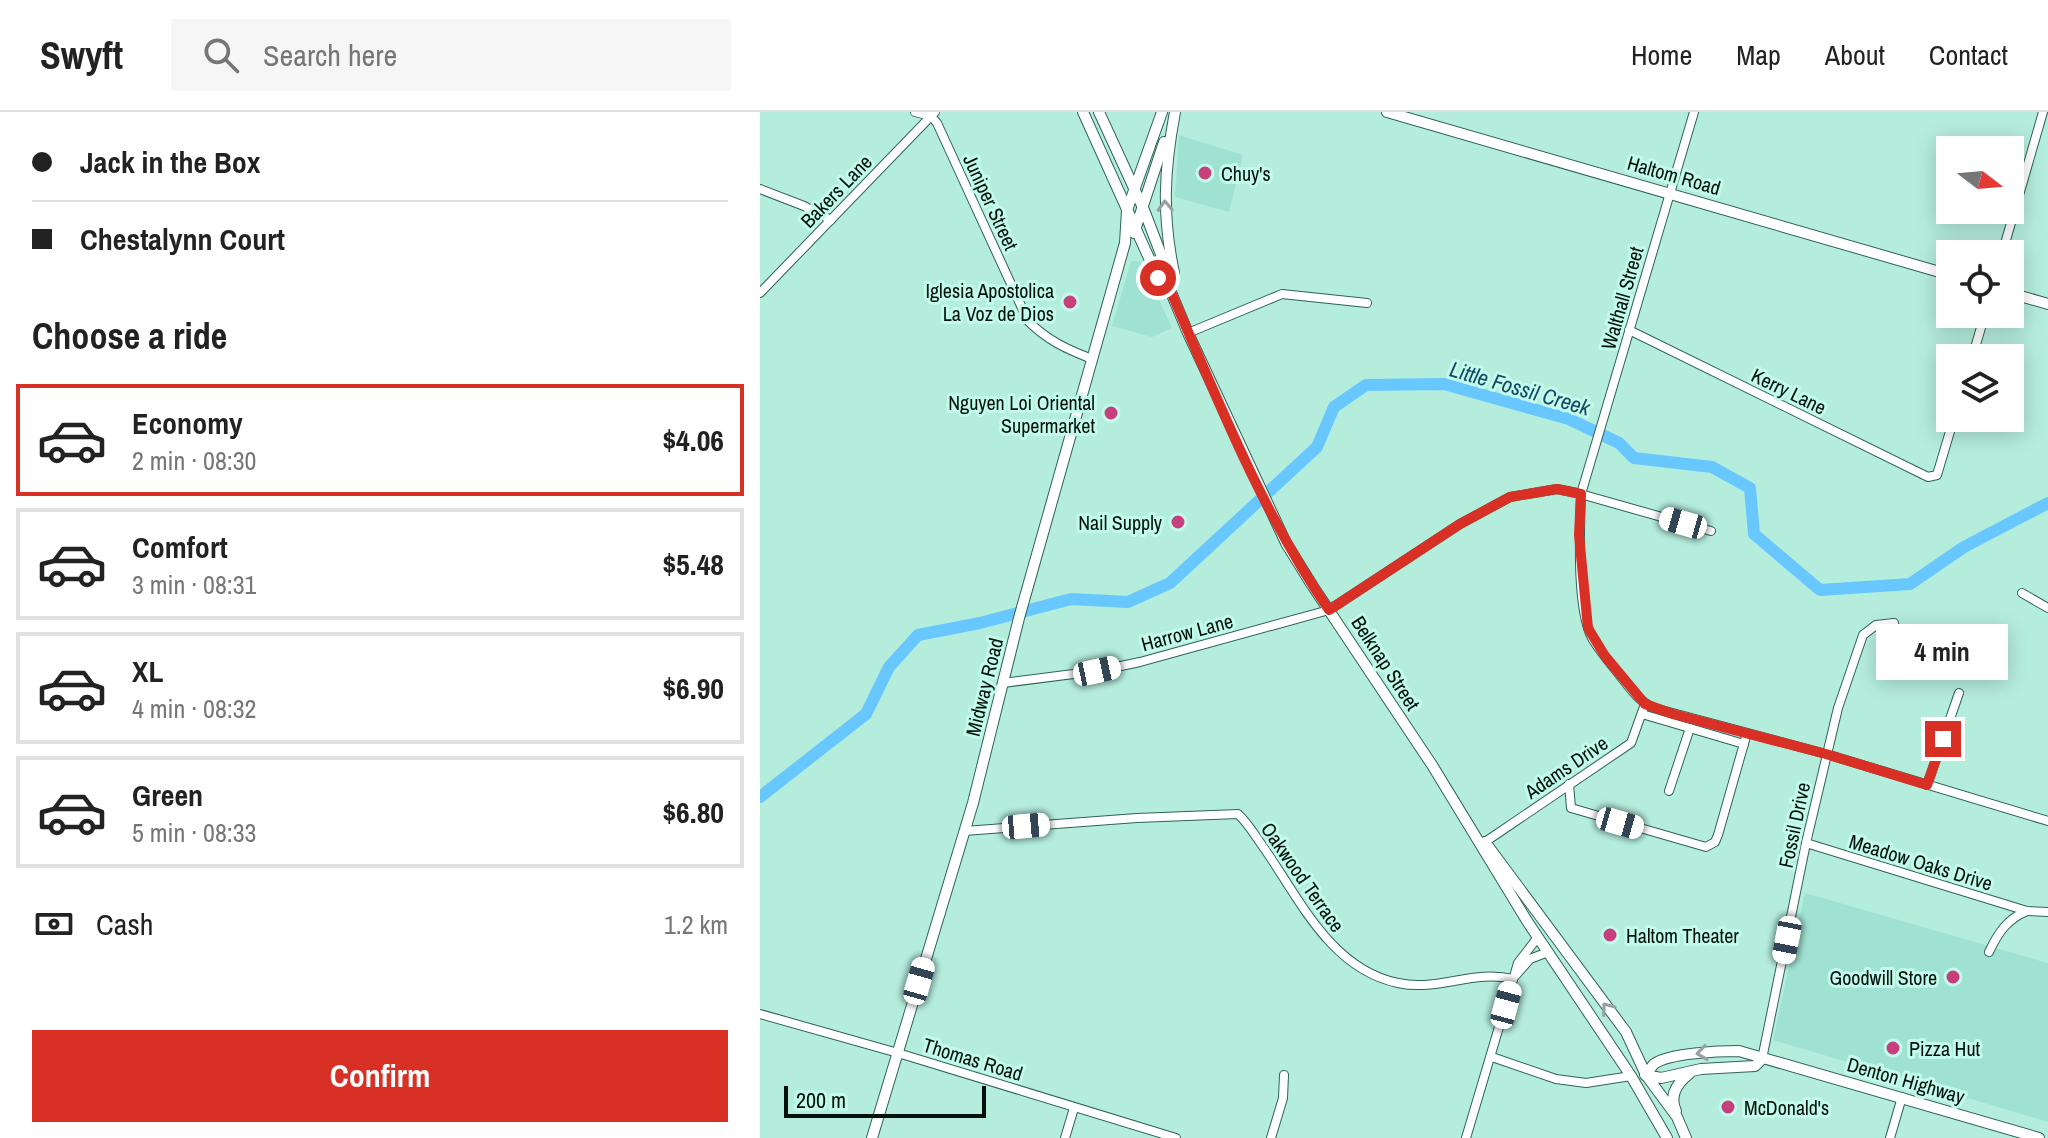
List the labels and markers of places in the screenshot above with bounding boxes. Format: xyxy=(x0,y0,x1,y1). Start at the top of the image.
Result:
place label: Chuy's xyxy=(1221,160,1271,187)
marker: Chuy's xyxy=(1196,164,1214,182)
place label: Iglesia Apostolica La Voz de Dios xyxy=(925,277,1054,327)
marker: Iglesia Apostolica La Voz de Dios xyxy=(1061,293,1079,311)
place label: Nguyen Loi Oriental Supermarket xyxy=(948,389,1095,439)
marker: Nguyen Loi Oriental Supermarket xyxy=(1102,404,1120,422)
place label: Nail Supply xyxy=(1078,509,1163,536)
marker: Nail Supply xyxy=(1169,513,1187,531)
place label: Haltom Theater xyxy=(1626,922,1739,949)
marker: Haltom Theater xyxy=(1601,926,1619,944)
place label: Goodwill Store xyxy=(1829,964,1937,991)
marker: Goodwill Store xyxy=(1944,968,1962,986)
place label: Pizza Hut xyxy=(1909,1035,1981,1062)
marker: Pizza Hut xyxy=(1884,1039,1902,1057)
place label: McDonald's xyxy=(1744,1094,1829,1121)
marker: McDonald's xyxy=(1719,1098,1737,1116)

